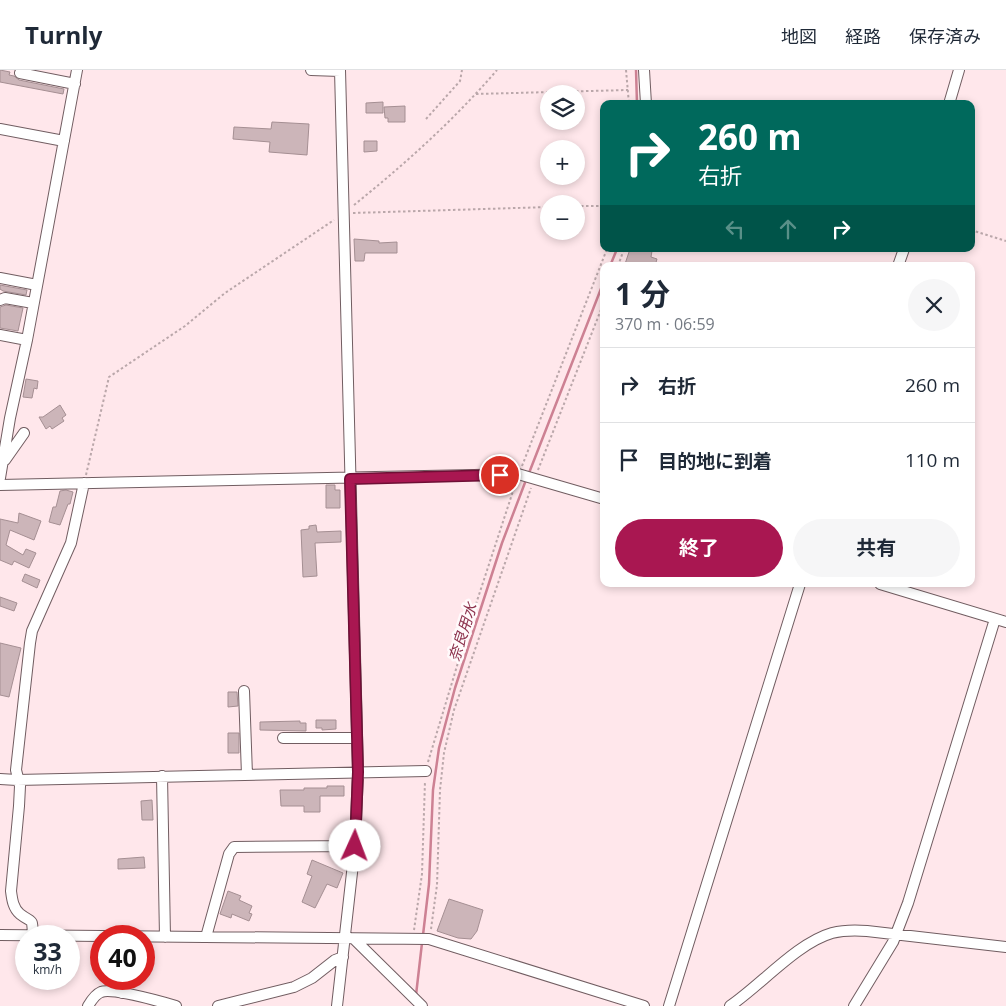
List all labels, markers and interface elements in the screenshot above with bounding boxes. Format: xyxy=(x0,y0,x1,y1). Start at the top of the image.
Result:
text: Turnly xyxy=(25,18,102,51)
text: 地図 xyxy=(781,24,817,48)
text: 経路 xyxy=(845,24,881,48)
text: 保存済み xyxy=(909,24,981,48)
map controls xyxy=(540,85,585,240)
button: layers xyxy=(540,85,585,130)
text: 260 m xyxy=(698,113,802,160)
icon: right xyxy=(615,120,680,185)
button: + xyxy=(540,140,585,185)
text: 右折 xyxy=(698,160,742,190)
button: − xyxy=(540,195,585,240)
icon: left xyxy=(721,215,749,243)
icon: ahead xyxy=(774,215,802,243)
icon: right xyxy=(827,215,855,243)
text: 1 分 xyxy=(615,273,670,314)
button: close xyxy=(908,279,960,331)
text: 370 m · 06:59 xyxy=(615,313,715,335)
icon: right xyxy=(615,371,643,399)
text: 260 m xyxy=(905,372,960,398)
text: 右折 xyxy=(658,373,696,399)
icon: arrive xyxy=(615,446,643,474)
text: 110 m xyxy=(905,447,960,473)
text: 目的地に到着 xyxy=(658,448,772,474)
pin xyxy=(479,454,521,496)
icon: arrive xyxy=(486,461,514,489)
button: 終了 xyxy=(615,519,783,577)
button: 共有 xyxy=(793,519,960,577)
water label: 奈良用水 xyxy=(443,598,481,664)
position arrow xyxy=(328,819,380,871)
speed limit sign: 40 xyxy=(90,925,155,990)
text: 33 xyxy=(33,934,62,968)
text: km/h xyxy=(33,961,62,978)

